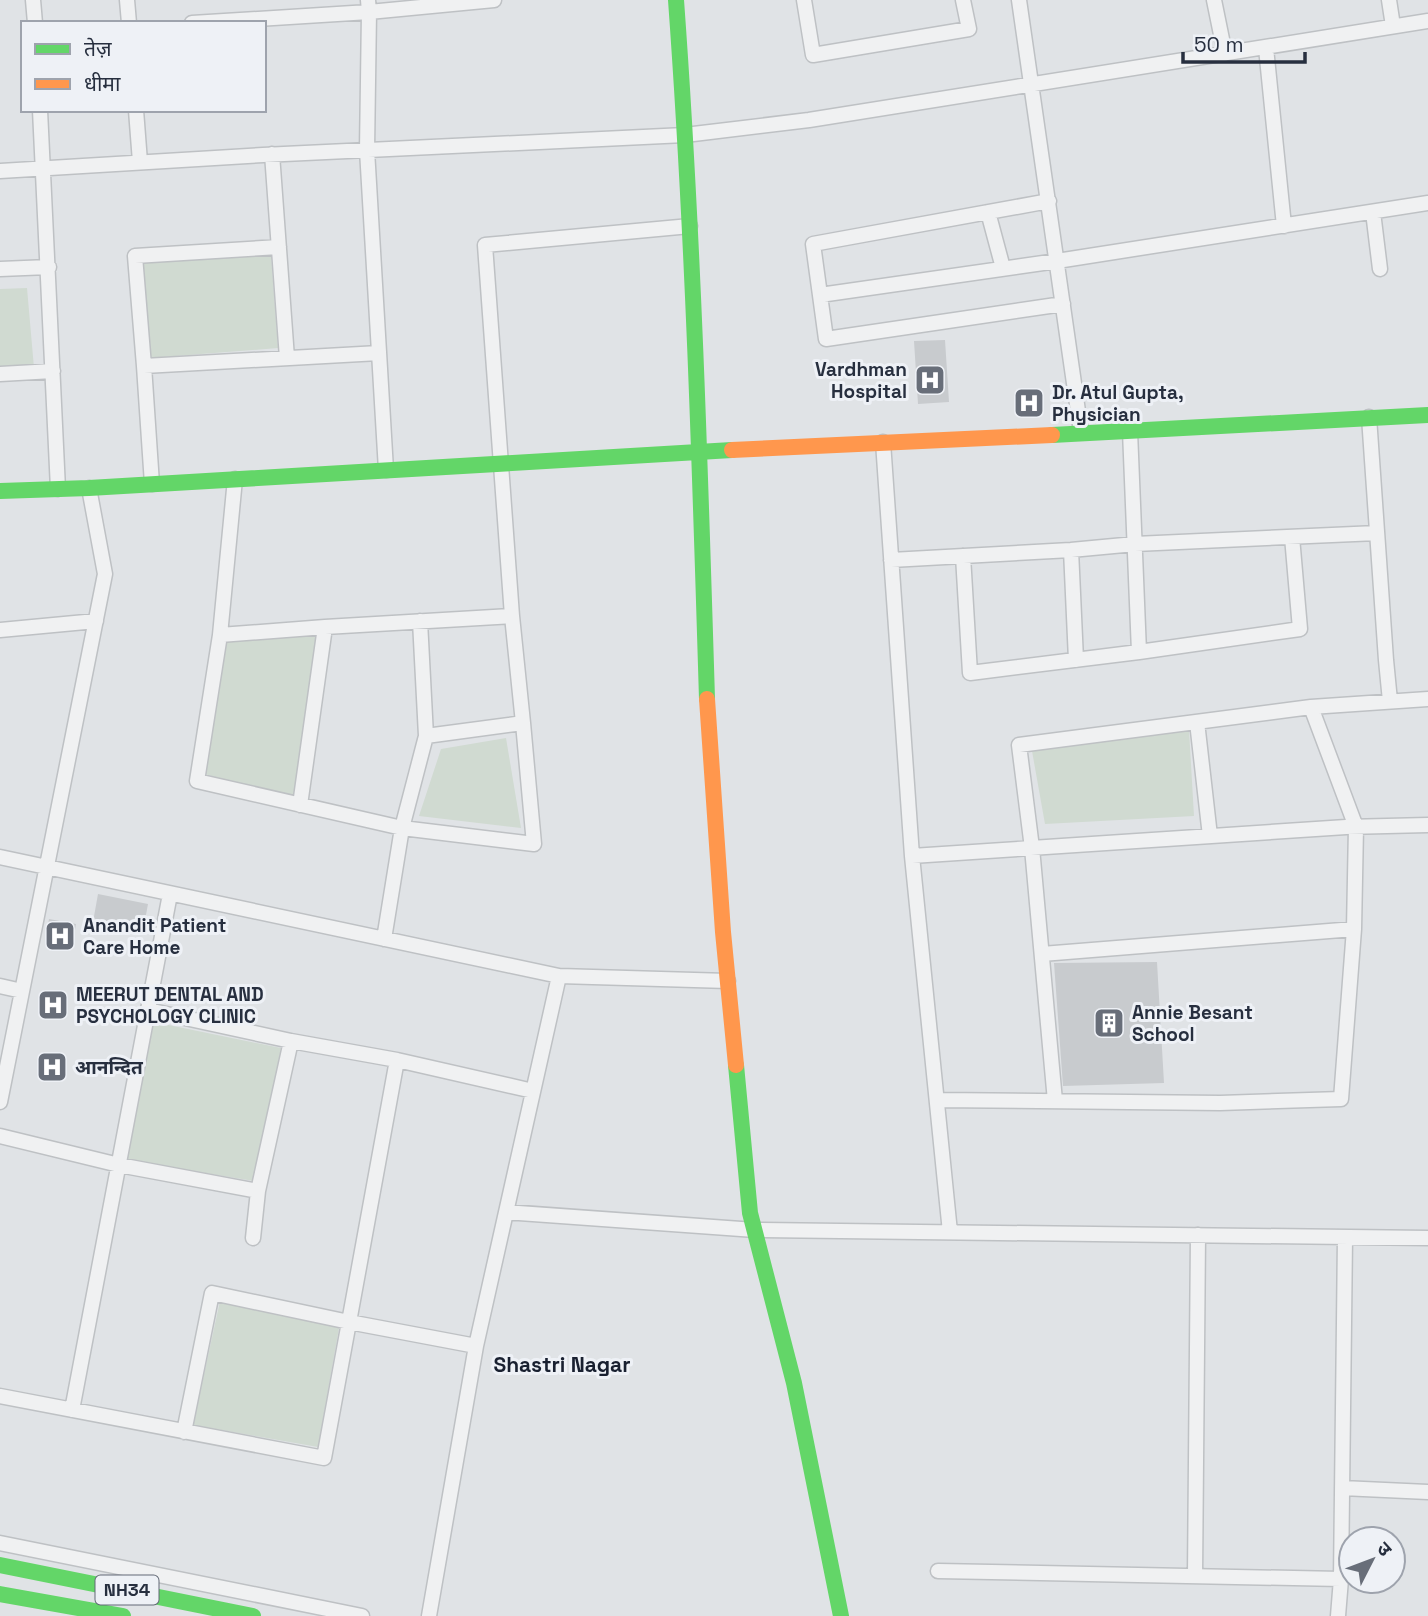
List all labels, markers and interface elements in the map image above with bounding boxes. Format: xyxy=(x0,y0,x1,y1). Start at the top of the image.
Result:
legend xyxy=(21,21,266,112)
scale bar xyxy=(1183,21,1306,65)
text: 50 m xyxy=(1194,31,1244,58)
text: तेज़ xyxy=(84,35,112,62)
text: धीमा xyxy=(84,70,121,97)
place label: Vardhman Hospital xyxy=(815,357,907,404)
hospital icon: Vardhman Hospital xyxy=(913,363,947,397)
place label: Dr. Atul Gupta, Physician xyxy=(1052,380,1183,427)
hospital icon: Dr. Atul Gupta, Physician xyxy=(1012,386,1046,420)
place label: Anandit Patient Care Home xyxy=(83,913,226,960)
hospital icon: Anandit Patient Care Home xyxy=(43,919,77,953)
place label: MEERUT DENTAL AND PSYCHOLOGY CLINIC xyxy=(76,982,264,1029)
hospital icon: MEERUT DENTAL AND PSYCHOLOGY CLINIC xyxy=(36,988,70,1022)
place label: Annie Besant School xyxy=(1132,1000,1253,1047)
building icon: Annie Besant School xyxy=(1092,1006,1126,1040)
hospital icon: आनन्दित xyxy=(35,1050,69,1084)
place label: आनन्दित xyxy=(75,1055,144,1080)
district label: Shastri Nagar xyxy=(493,1351,631,1378)
north arrow xyxy=(1337,1525,1407,1595)
text: उ xyxy=(1371,1536,1398,1562)
road number: NH34 xyxy=(96,1576,158,1604)

